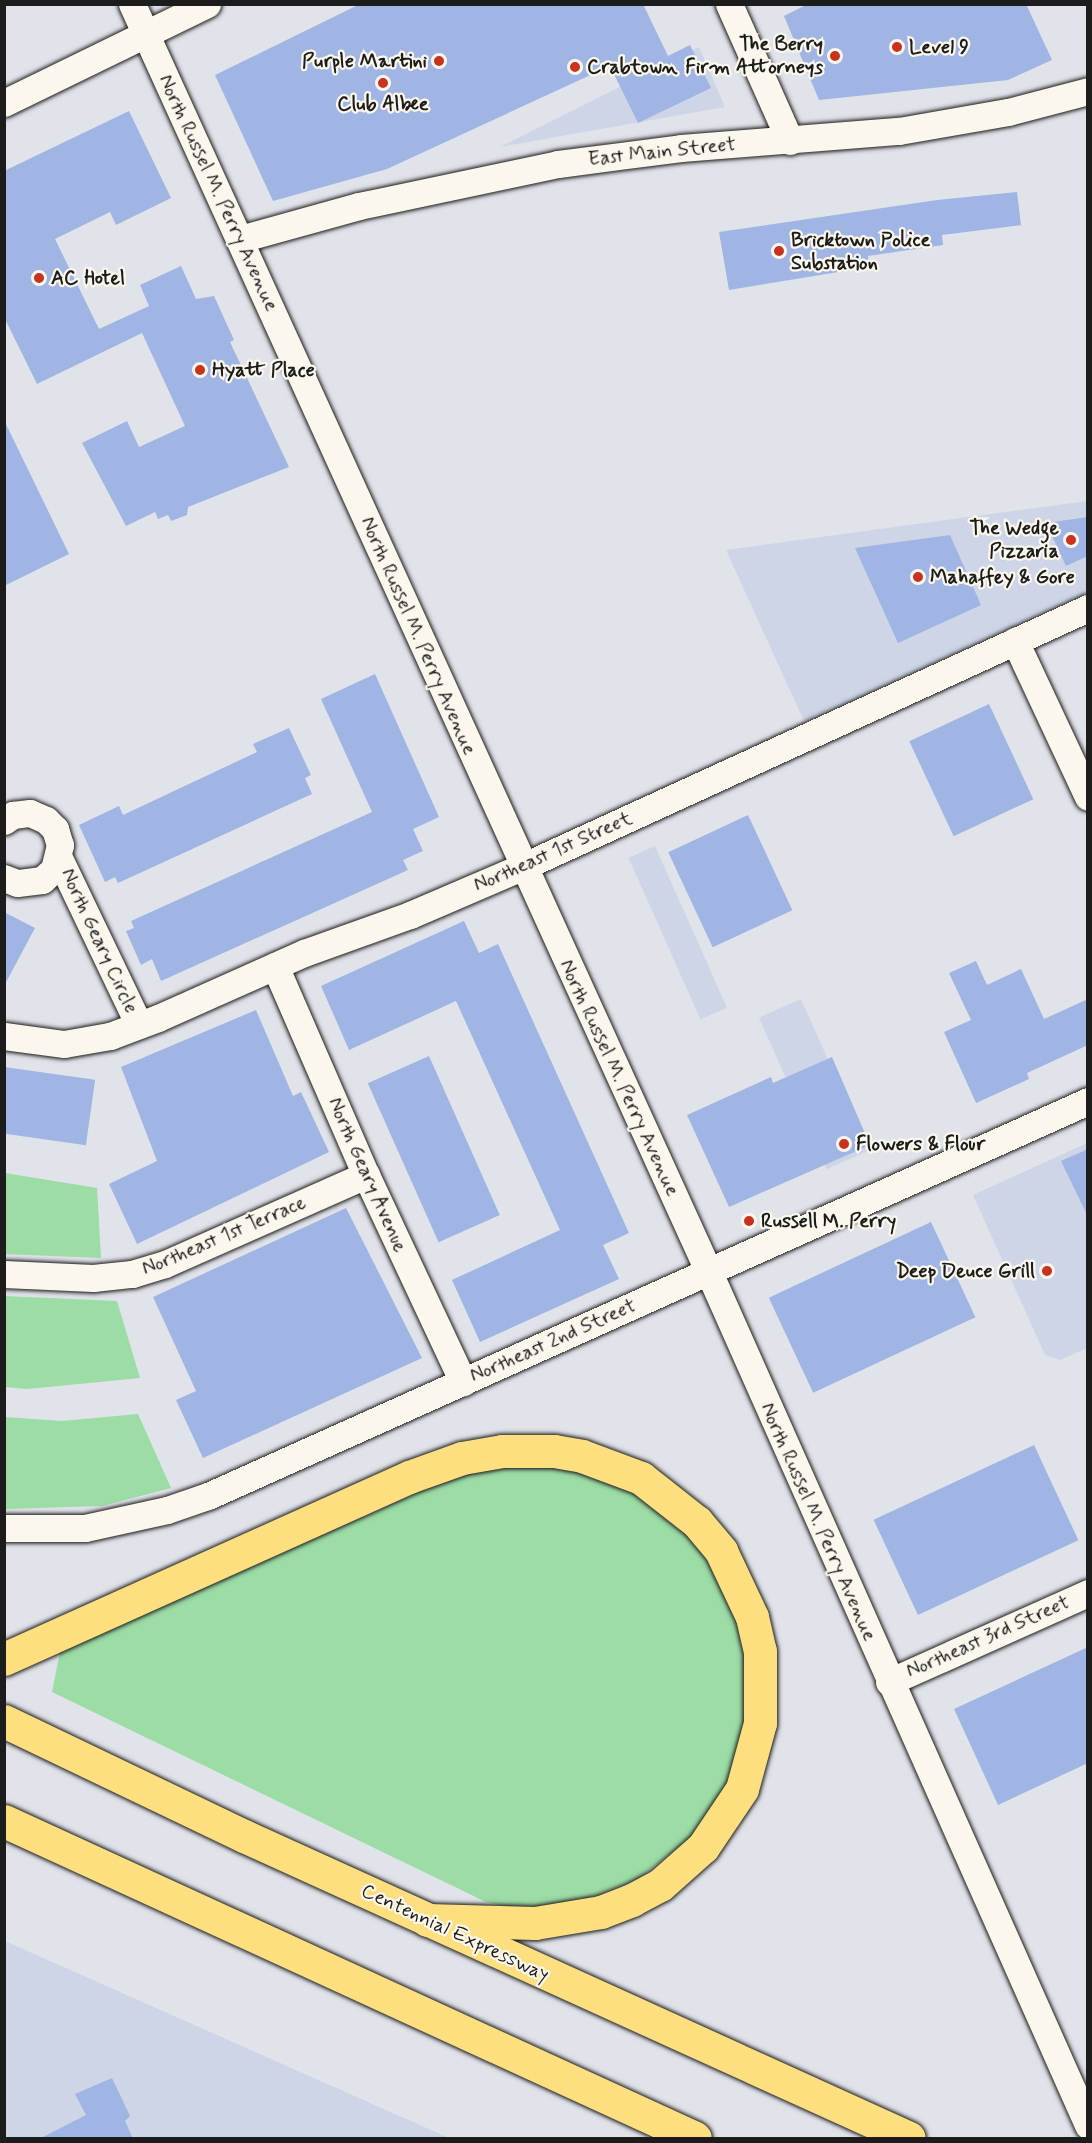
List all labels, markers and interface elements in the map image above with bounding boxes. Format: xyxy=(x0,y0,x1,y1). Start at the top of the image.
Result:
place label: The Berry Firm Attorneys xyxy=(685,33,823,80)
place label: Level 9 xyxy=(909,35,969,59)
marker: Level 9 xyxy=(890,40,904,54)
place label: Purple Martini xyxy=(306,49,427,73)
marker: The Berry Firm Attorneys xyxy=(828,49,842,63)
marker: Purple Martini xyxy=(432,54,446,68)
place label: Crabtown xyxy=(587,55,678,79)
marker: Crabtown xyxy=(568,60,582,74)
street label: North Russel M. Perry Avenue xyxy=(154,74,282,312)
marker: Club Albee xyxy=(376,76,390,90)
place label: Club Albee xyxy=(337,92,429,116)
street label: East Main Street xyxy=(588,132,736,172)
place label: Bricktown Police Substation xyxy=(791,228,928,275)
marker: Bricktown Police Substation xyxy=(772,244,786,258)
place label: AC Hotel xyxy=(51,266,124,290)
marker: AC Hotel xyxy=(32,271,46,285)
place label: Hyatt Place xyxy=(212,358,315,382)
marker: Hyatt Place xyxy=(193,363,207,377)
street label: North Russel M. Perry Avenue xyxy=(356,516,480,756)
place label: The Wedge Pizzaria xyxy=(967,516,1059,563)
marker: The Wedge Pizzaria xyxy=(1064,533,1078,547)
place label: Mahaffey & Gore xyxy=(930,565,1075,589)
marker: Mahaffey & Gore xyxy=(911,570,925,584)
street label: Northeast 1st Street xyxy=(470,806,636,898)
street label: North Geary Circle xyxy=(55,865,143,1017)
street label: North Russel M. Perry Avenue xyxy=(555,959,683,1197)
street label: North Geary Avenue xyxy=(321,1092,413,1258)
place label: Flowers & Flour xyxy=(856,1132,985,1156)
marker: Flowers & Flour xyxy=(837,1137,851,1151)
street label: Northeast 1st Terrace xyxy=(139,1191,309,1281)
place label: Russell M. Perry xyxy=(761,1209,897,1233)
marker: Russell M. Perry xyxy=(742,1214,756,1228)
place label: Deep Deuce Grill xyxy=(901,1259,1035,1283)
marker: Deep Deuce Grill xyxy=(1040,1264,1054,1278)
street label: Northeast 2nd Street xyxy=(467,1294,639,1388)
street label: North Russel M. Perry Avenue xyxy=(756,1402,880,1642)
street label: Northeast 3rd Street xyxy=(903,1590,1073,1684)
street label: Centennial Expressway xyxy=(357,1879,553,1987)

